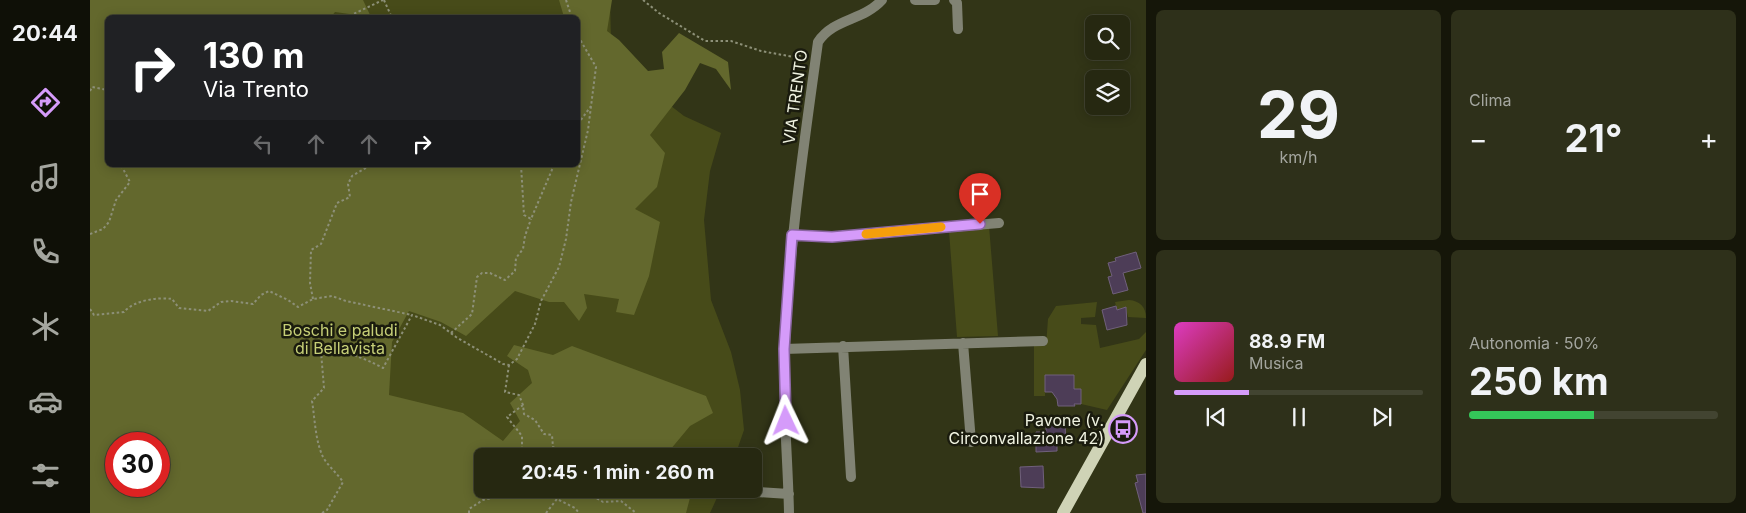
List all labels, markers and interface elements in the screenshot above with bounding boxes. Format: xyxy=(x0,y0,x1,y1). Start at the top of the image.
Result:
map controls xyxy=(1085,15,1130,115)
button: search xyxy=(1085,15,1130,60)
text: 20:44 xyxy=(12,20,78,46)
text: 130 m xyxy=(203,34,305,76)
icon: right xyxy=(120,35,185,100)
street label: VIA TRENTO xyxy=(778,48,812,146)
button: layers xyxy=(1085,70,1130,115)
text: 29 xyxy=(1257,75,1340,154)
text: Via Trento xyxy=(203,76,309,102)
icon: directions xyxy=(28,85,63,120)
text: Clima xyxy=(1469,90,1511,110)
text: 21° xyxy=(1565,115,1622,161)
text: − xyxy=(1469,122,1488,156)
text: + xyxy=(1699,122,1718,156)
icon: left xyxy=(249,130,277,158)
icon: ahead xyxy=(302,130,330,158)
icon: ahead xyxy=(355,130,383,158)
icon: right xyxy=(408,130,436,158)
text: km/h xyxy=(1279,147,1318,167)
icon: music xyxy=(28,160,63,195)
pin xyxy=(959,173,1001,224)
icon: arrive xyxy=(966,180,994,208)
icon: phone xyxy=(28,234,63,269)
icon: climate xyxy=(28,309,63,344)
park label: Boschi e paludi di Bellavista xyxy=(282,320,398,358)
text: 88.9 FM xyxy=(1249,330,1325,353)
text: Autonomia · 50% xyxy=(1469,333,1599,353)
text: Musica xyxy=(1249,353,1304,373)
text: 250 km xyxy=(1469,358,1609,404)
icon: car xyxy=(28,384,63,419)
position arrow xyxy=(759,394,811,446)
icon: previous xyxy=(1202,403,1230,431)
icon: pause xyxy=(1285,403,1313,431)
icon: next xyxy=(1368,403,1396,431)
place label: Pavone (v. Circonvallazione 42) xyxy=(949,410,1104,448)
bus stop icon: Pavone (v. Circonvallazione 42) xyxy=(1108,414,1138,444)
speed limit sign: 30 xyxy=(105,432,170,497)
icon: filters xyxy=(28,458,63,493)
text: 20:45 · 1 min · 260 m xyxy=(522,461,714,484)

